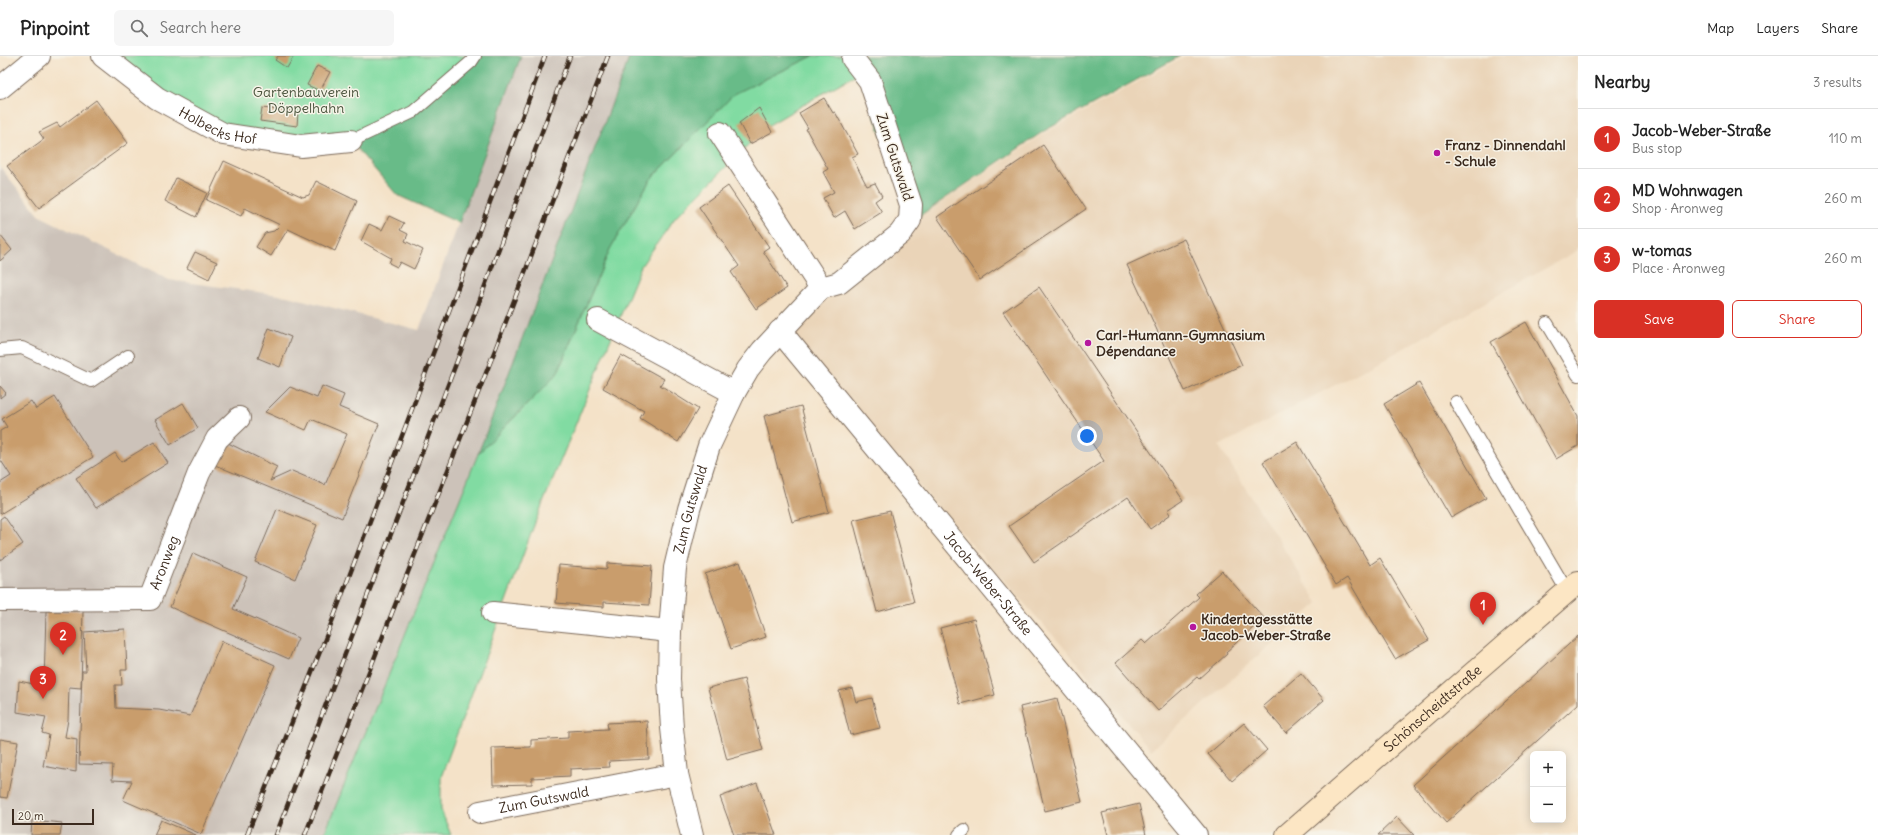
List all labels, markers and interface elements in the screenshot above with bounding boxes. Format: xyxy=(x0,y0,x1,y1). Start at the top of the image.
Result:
search box xyxy=(114,10,394,46)
text: Pinpoint xyxy=(20,16,90,40)
icon: search xyxy=(128,17,150,39)
text: Search here xyxy=(160,18,241,37)
text: Map xyxy=(1707,19,1734,37)
text: Layers xyxy=(1756,19,1799,37)
text: Share xyxy=(1821,19,1858,37)
text: Nearby xyxy=(1594,71,1650,93)
text: 3 results xyxy=(1813,74,1862,91)
park label: Gartenbauverein Döppelhahn xyxy=(253,83,359,117)
street label: Holbecks Hof xyxy=(176,103,258,148)
street label: Zum Gutswald xyxy=(872,111,918,203)
text: Jacob-Weber-Straße xyxy=(1632,121,1771,140)
text: 1 xyxy=(1604,130,1610,147)
text: 110 m xyxy=(1829,130,1862,147)
place label: Franz - Dinnendahl - Schule xyxy=(1445,136,1566,170)
text: Bus stop xyxy=(1632,140,1682,157)
marker: Franz - Dinnendahl - Schule xyxy=(1432,148,1442,158)
text: MD Wohnwagen xyxy=(1632,181,1743,200)
text: 2 xyxy=(1603,190,1611,207)
text: 260 m xyxy=(1824,190,1862,207)
text: Shop · Aronweg xyxy=(1632,200,1723,217)
text: w-tomas xyxy=(1632,241,1692,260)
text: 3 xyxy=(1603,250,1611,267)
text: 260 m xyxy=(1824,250,1862,267)
text: Place · Aronweg xyxy=(1632,260,1725,277)
button: Save xyxy=(1594,300,1724,338)
button: Share xyxy=(1732,300,1862,338)
place label: Carl-Humann-Gymnasium Dépendance xyxy=(1096,326,1266,360)
marker: Carl-Humann-Gymnasium Dépendance xyxy=(1083,338,1093,348)
your location xyxy=(1077,426,1097,446)
street label: Zum Gutswald xyxy=(670,463,711,555)
street label: Jacob-Weber-Straße xyxy=(940,527,1036,639)
street label: Aronweg xyxy=(145,533,183,592)
pin: 1 xyxy=(1470,592,1496,625)
place label: Kindertagesstätte Jacob-Weber-Straße xyxy=(1201,610,1331,644)
pin: 2 xyxy=(50,622,76,655)
marker: Kindertagesstätte Jacob-Weber-Straße xyxy=(1188,622,1198,632)
street label: Schönscheidtstraße xyxy=(1380,661,1485,756)
pin: 3 xyxy=(30,666,56,699)
map controls xyxy=(1530,751,1566,823)
button: + xyxy=(1530,751,1566,787)
street label: Zum Gutswald xyxy=(497,782,590,817)
button: − xyxy=(1530,787,1566,823)
scale bar xyxy=(12,807,94,826)
text: 20 m xyxy=(18,809,44,823)

